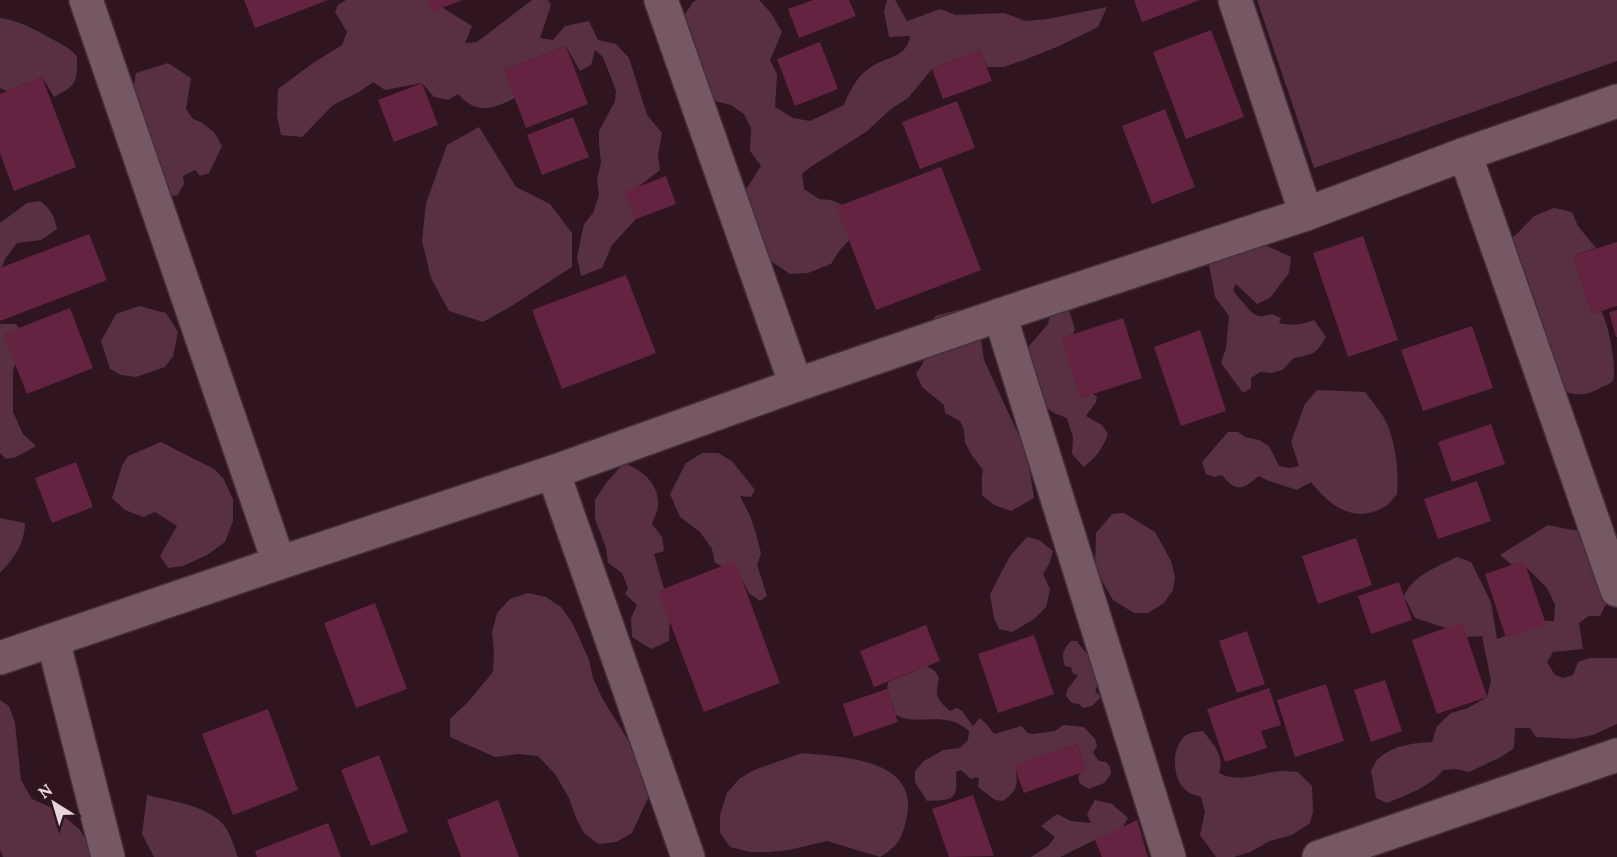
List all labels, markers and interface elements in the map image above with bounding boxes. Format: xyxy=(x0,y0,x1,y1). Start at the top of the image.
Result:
north arrow xyxy=(24,773,84,833)
text: N xyxy=(34,779,56,803)

